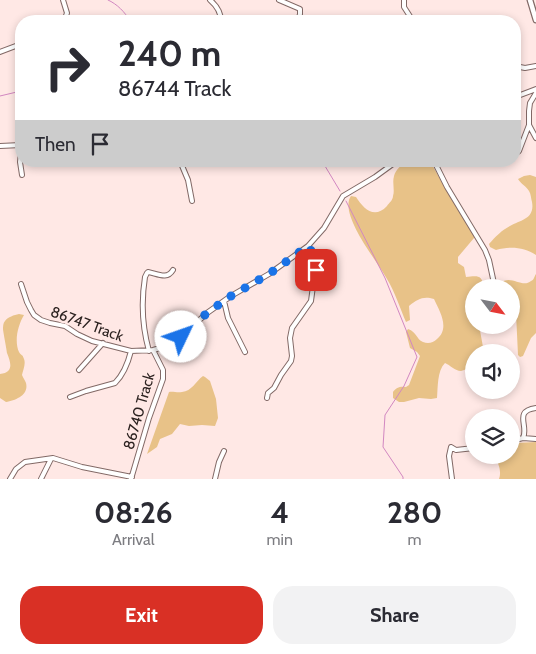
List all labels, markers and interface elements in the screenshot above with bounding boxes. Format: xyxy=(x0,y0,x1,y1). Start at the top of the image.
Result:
text: 240 m xyxy=(118,32,221,75)
icon: right xyxy=(35,35,100,100)
text: 86744 Track xyxy=(118,75,231,102)
icon: arrive xyxy=(86,130,114,158)
text: Then xyxy=(35,133,76,156)
pin xyxy=(295,249,337,291)
icon: arrive xyxy=(302,256,330,284)
north arrow xyxy=(465,279,520,334)
map controls xyxy=(465,279,520,464)
street label: 86747 Track xyxy=(48,303,126,346)
position arrow xyxy=(154,310,206,362)
button: sound xyxy=(465,344,520,399)
street label: 86740 Track xyxy=(119,370,159,451)
button: layers xyxy=(465,409,520,464)
text: 08:26 xyxy=(94,494,173,531)
text: 4 xyxy=(270,494,289,531)
text: 280 xyxy=(387,494,442,531)
text: Arrival xyxy=(112,530,155,549)
text: min xyxy=(267,530,293,549)
text: m xyxy=(407,530,422,549)
button: Exit xyxy=(20,586,263,644)
button: Share xyxy=(273,586,516,644)

